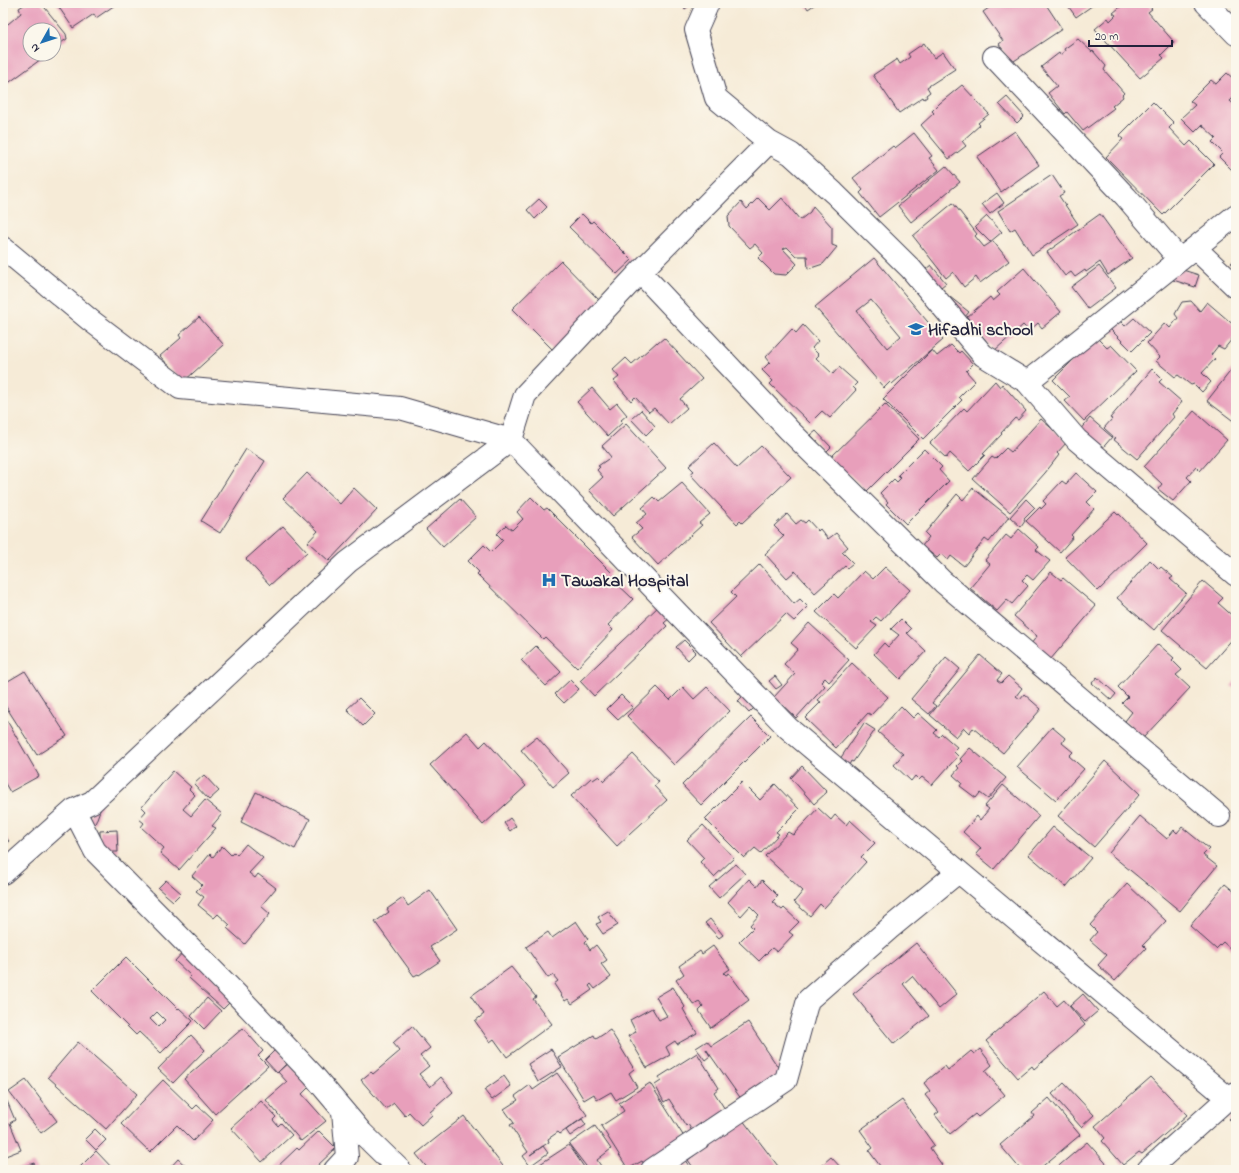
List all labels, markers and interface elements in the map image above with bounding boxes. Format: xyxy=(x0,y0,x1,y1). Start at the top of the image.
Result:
north arrow xyxy=(22,22,62,62)
scale bar xyxy=(1089,22,1172,48)
text: 20 m xyxy=(1095,28,1118,46)
text: N xyxy=(26,40,44,56)
place label: Hifadhi school xyxy=(928,318,1033,344)
school or university icon: Hifadhi school xyxy=(907,320,925,338)
place label: Tawakal Hospital xyxy=(561,569,689,595)
hospital icon: Tawakal Hospital xyxy=(540,571,558,589)

